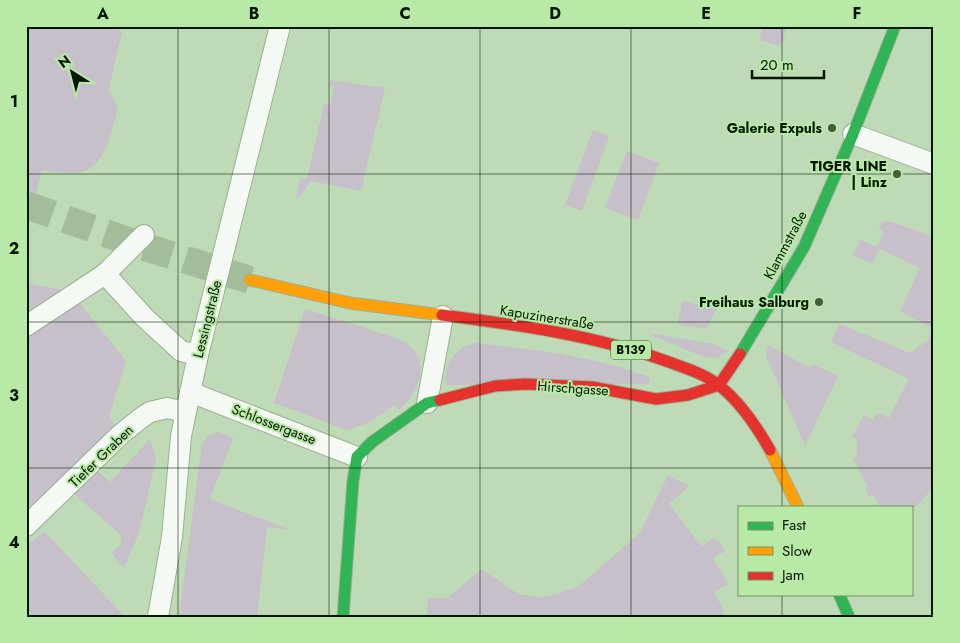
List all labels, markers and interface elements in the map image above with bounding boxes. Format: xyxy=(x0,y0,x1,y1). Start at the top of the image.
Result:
text: A xyxy=(96,2,109,25)
text: B xyxy=(249,2,259,25)
text: C xyxy=(399,2,411,25)
text: D xyxy=(549,2,561,25)
text: E xyxy=(701,2,711,25)
text: F xyxy=(853,2,861,25)
north arrow xyxy=(48,48,98,98)
scale bar xyxy=(752,48,825,80)
text: N xyxy=(54,50,75,73)
text: 20 m xyxy=(760,54,794,76)
text: 1 xyxy=(10,90,18,113)
place label: Galerie Expuls xyxy=(727,118,823,138)
marker: Galerie Expuls xyxy=(826,122,838,134)
place label: TIGER LINE | Linz xyxy=(810,156,888,192)
marker: TIGER LINE | Linz xyxy=(891,168,903,180)
street label: Klammstraße xyxy=(758,207,812,283)
text: 2 xyxy=(9,237,19,260)
street label: Lessingstraße xyxy=(188,278,226,360)
place label: Freihaus Salburg xyxy=(699,292,809,312)
marker: Freihaus Salburg xyxy=(813,296,825,308)
street label: Kapuzinerstraße xyxy=(498,300,596,334)
road number: B139 xyxy=(611,340,651,360)
street label: Hirschgasse xyxy=(537,376,609,400)
text: 3 xyxy=(9,384,19,407)
street label: Schlossergasse xyxy=(229,399,319,449)
street label: Tiefer Graben xyxy=(64,420,138,492)
legend xyxy=(738,506,912,596)
text: Fast xyxy=(782,514,806,536)
text: 4 xyxy=(8,531,20,554)
text: Slow xyxy=(782,540,813,562)
text: Jam xyxy=(780,564,805,586)

